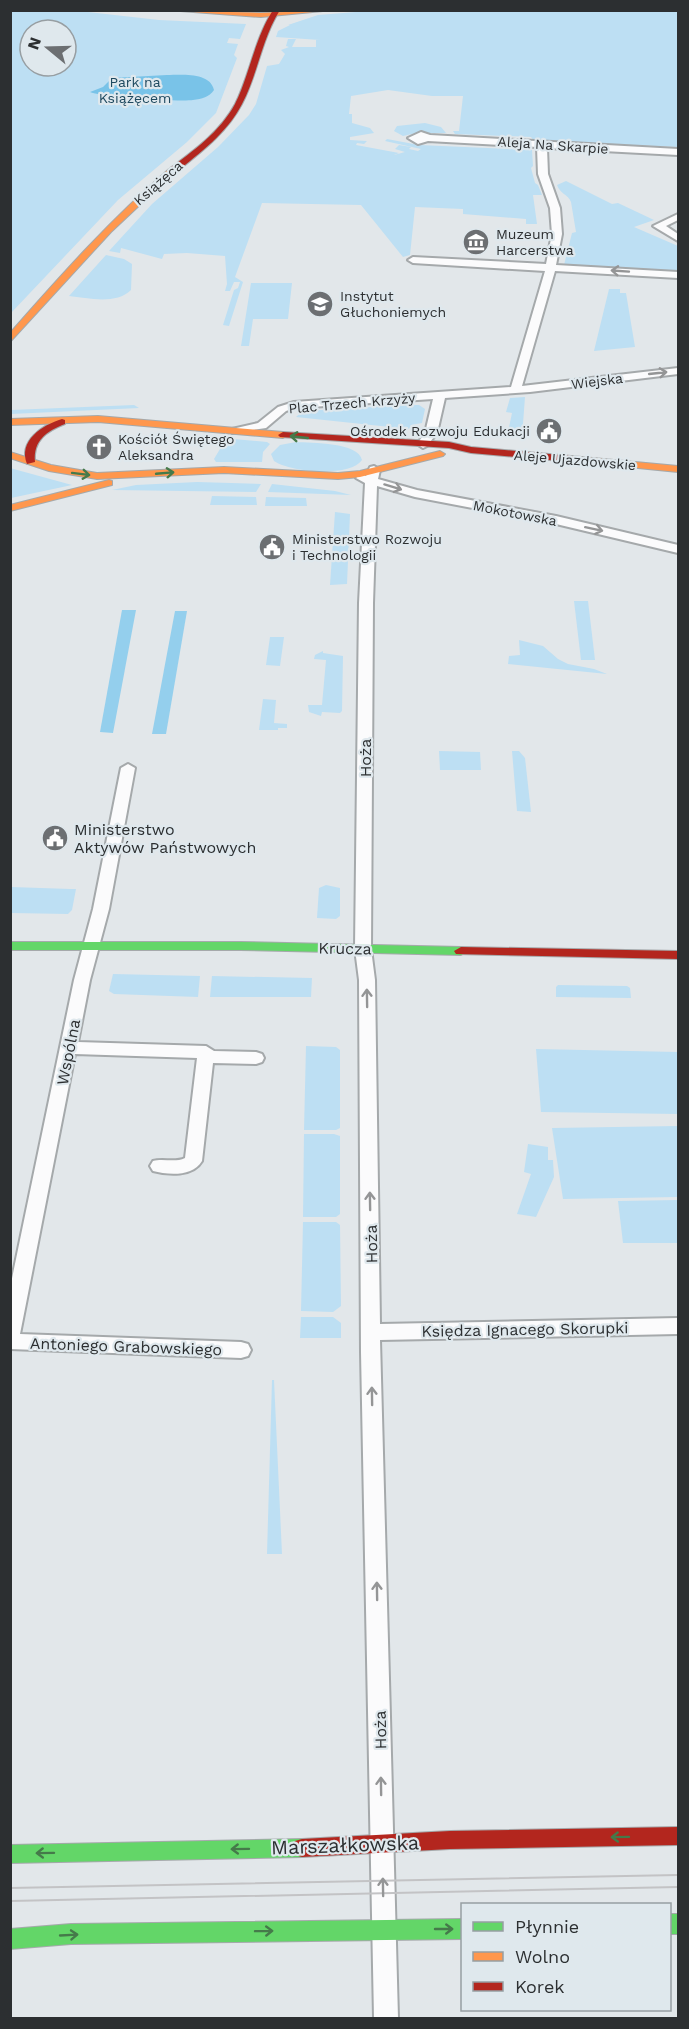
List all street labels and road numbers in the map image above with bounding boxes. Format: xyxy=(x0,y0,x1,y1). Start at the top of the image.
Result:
street label: Aleja Na Skarpie xyxy=(497,133,609,157)
street label: Książęca xyxy=(130,157,186,208)
street label: Wiejska xyxy=(570,370,624,392)
street label: Plac Trzech Krzyży xyxy=(288,389,417,417)
street label: Aleje Ujazdowskie xyxy=(513,447,637,473)
street label: Mokotowska xyxy=(472,497,558,529)
street label: Hoża xyxy=(356,739,375,777)
street label: Krucza xyxy=(318,939,372,958)
street label: Wspólna xyxy=(53,1017,84,1087)
street label: Hoża xyxy=(362,1224,381,1264)
street label: Księdza Ignacego Skorupki xyxy=(421,1318,629,1341)
street label: Antoniego Grabowskiego xyxy=(30,1334,222,1359)
street label: Hoża xyxy=(371,1710,390,1750)
street label: Marszałkowska xyxy=(271,1830,419,1860)

